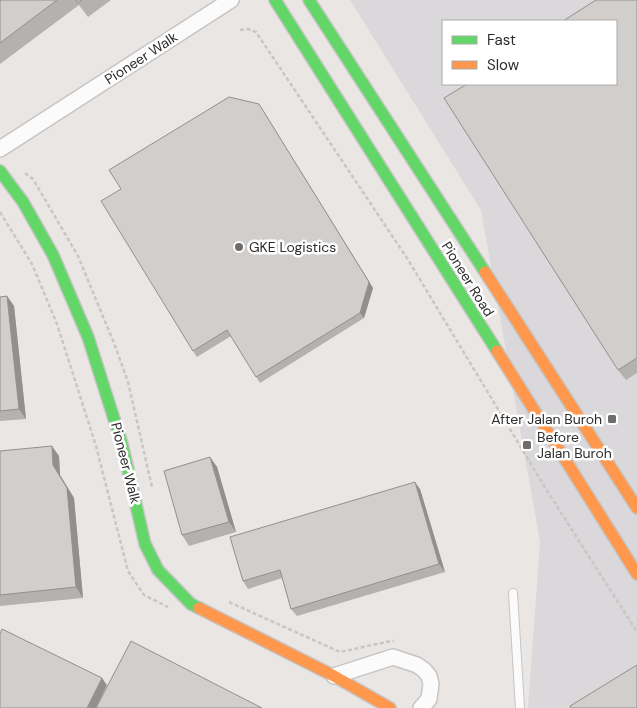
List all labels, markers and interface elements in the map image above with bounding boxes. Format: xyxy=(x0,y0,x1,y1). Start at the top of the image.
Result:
legend xyxy=(442,20,617,85)
street label: Pioneer Walk xyxy=(101,28,181,88)
text: Fast xyxy=(487,30,516,50)
text: Slow xyxy=(487,55,520,75)
place label: GKE Logistics xyxy=(249,238,336,256)
street label: Pioneer Road xyxy=(438,238,498,320)
marker: GKE Logistics xyxy=(233,241,245,253)
place label: After Jalan Buroh xyxy=(491,410,602,428)
marker: After Jalan Buroh xyxy=(606,413,618,425)
street label: Pioneer Walk xyxy=(107,420,145,506)
place label: Before Jalan Buroh xyxy=(537,428,612,462)
marker: Before Jalan Buroh xyxy=(521,439,533,451)

